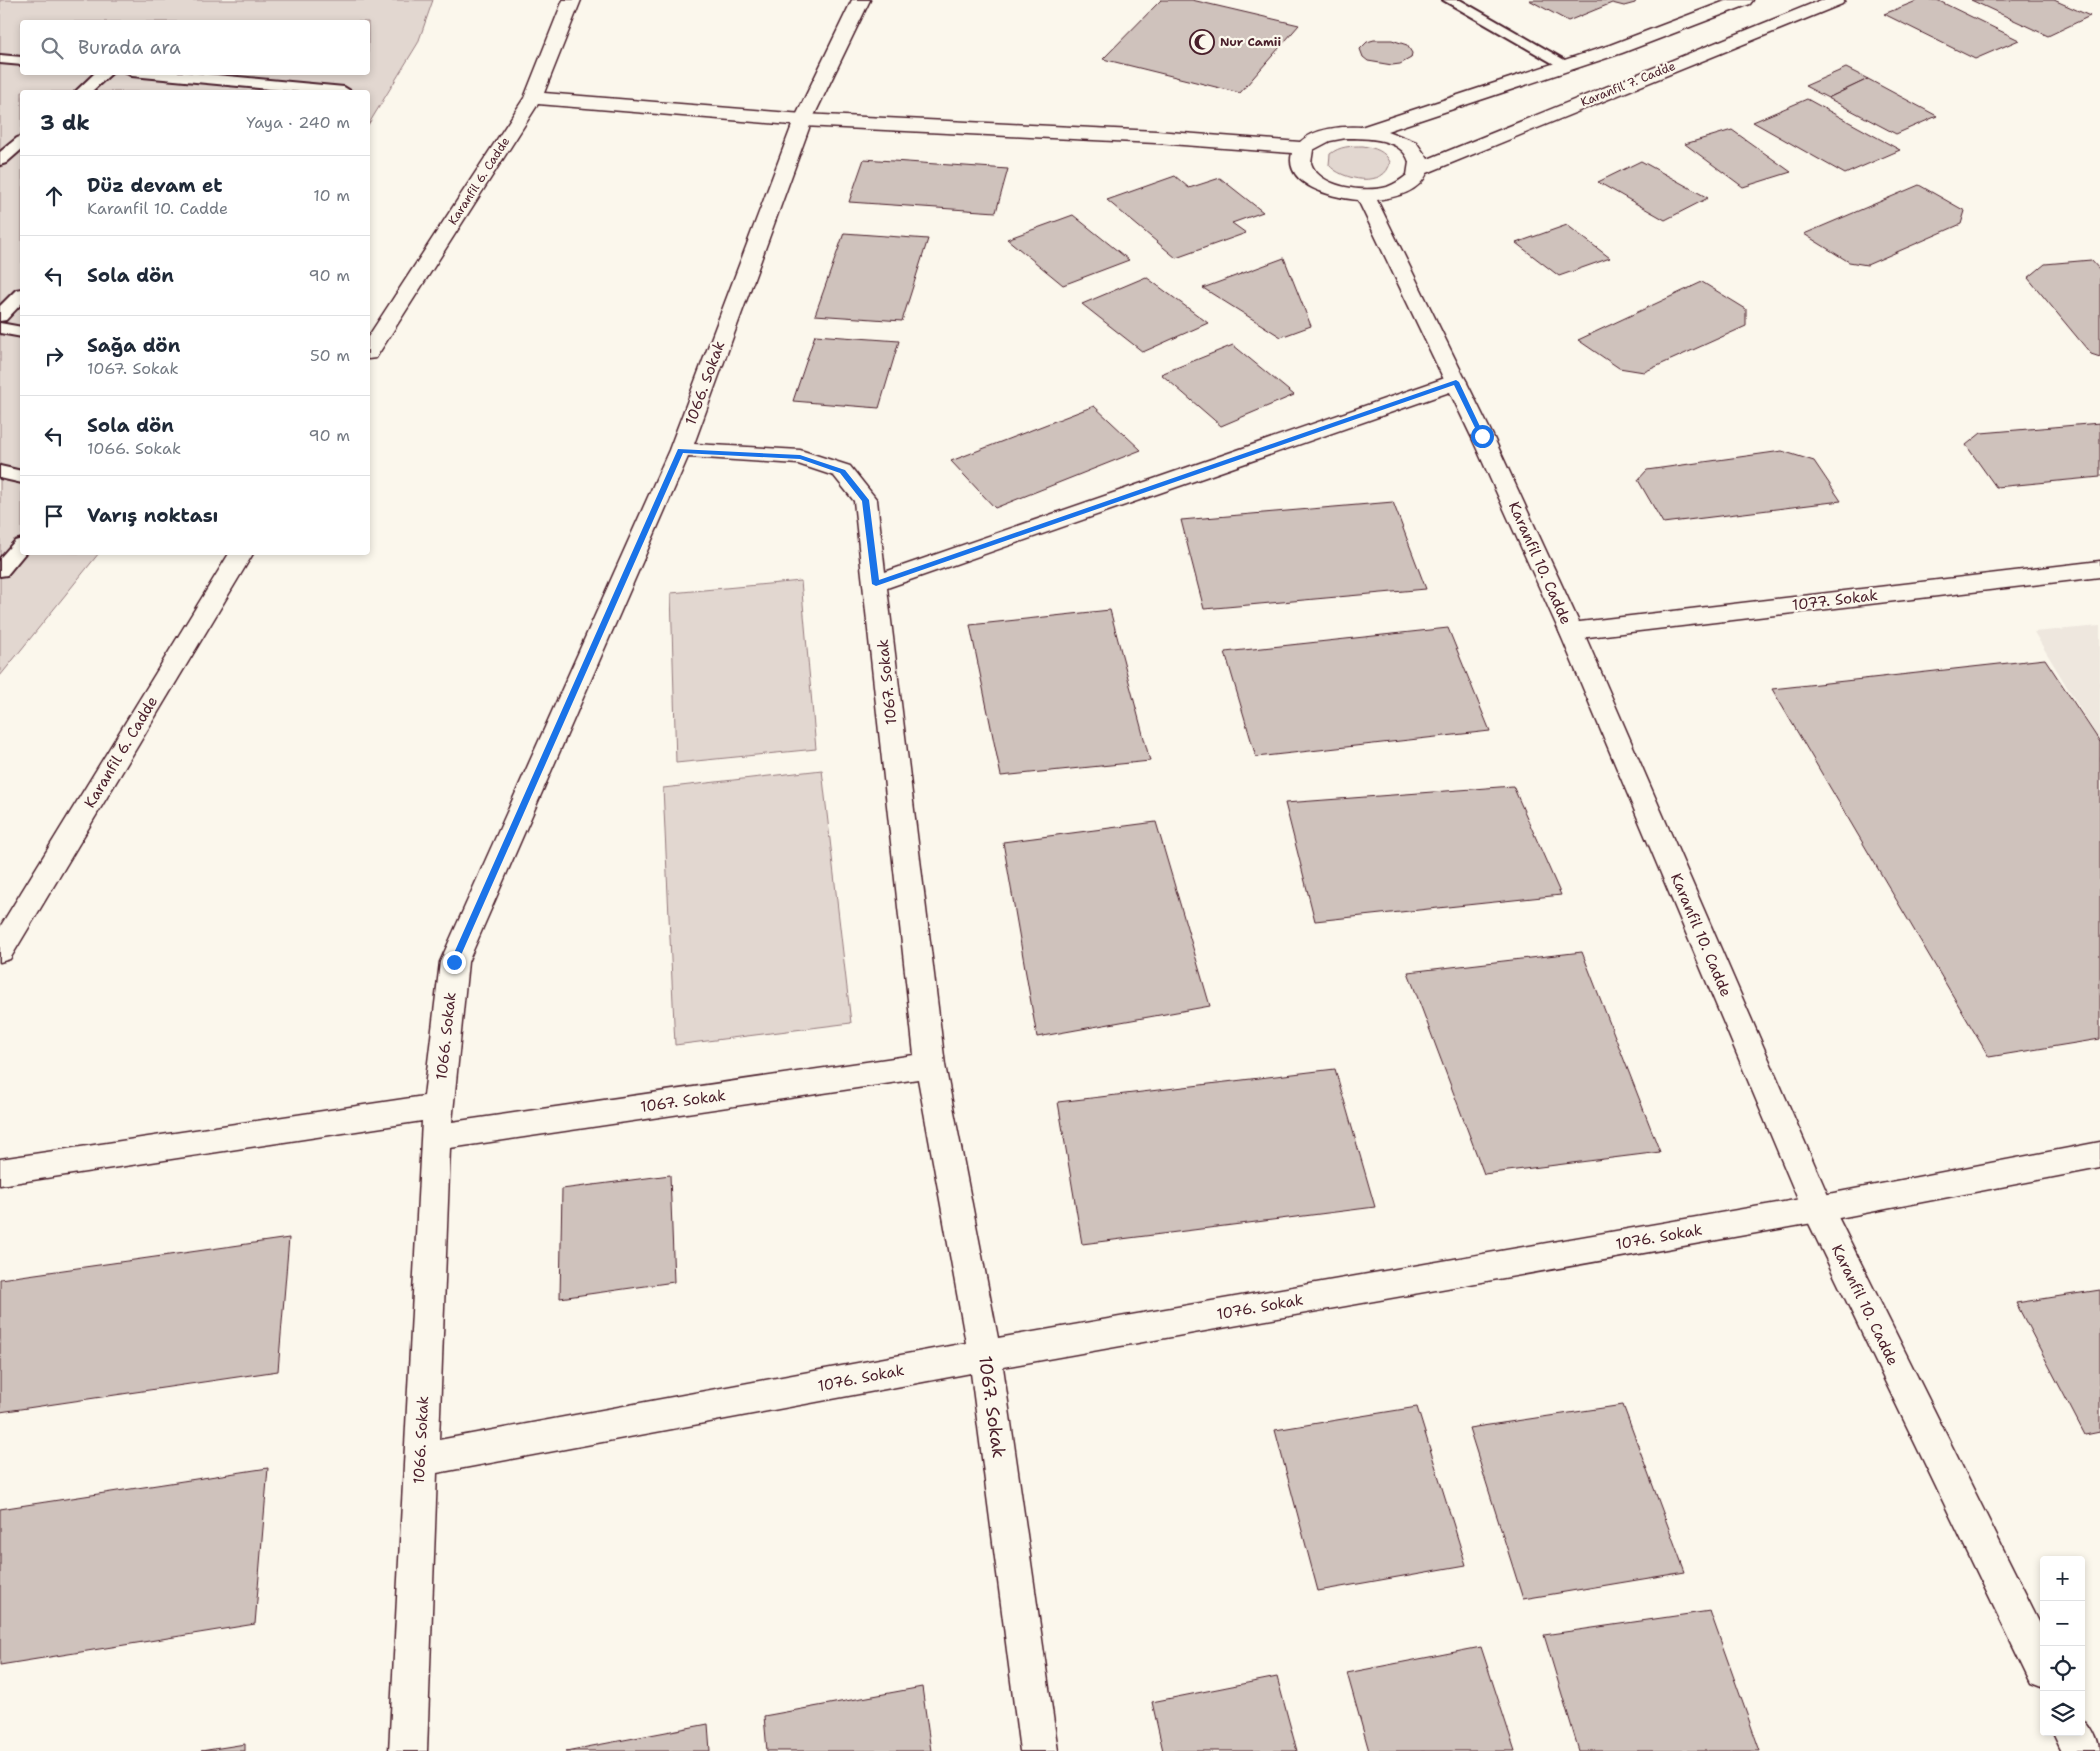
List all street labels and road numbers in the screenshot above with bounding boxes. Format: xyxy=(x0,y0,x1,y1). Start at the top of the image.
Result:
street label: Karanfil 7. Cadde xyxy=(1578,58,1678,110)
street label: Karanfil 6. Cadde xyxy=(445,134,513,228)
street label: 1066. Sokak xyxy=(681,338,729,428)
street label: Karanfil 10. Cadde xyxy=(1504,498,1576,628)
street label: 1077. Sokak xyxy=(1791,585,1879,615)
street label: 1067. Sokak xyxy=(873,638,901,726)
street label: Karanfil 6. Cadde xyxy=(80,692,162,812)
street label: Karanfil 10. Cadde xyxy=(1666,870,1736,1000)
street label: 1066. Sokak xyxy=(431,991,461,1081)
street label: 1067. Sokak xyxy=(639,1085,727,1117)
street label: 1076. Sokak xyxy=(1614,1220,1704,1254)
street label: Karanfil 10. Cadde xyxy=(1827,1241,1903,1369)
street label: 1076. Sokak xyxy=(1215,1290,1305,1324)
street label: 1067. Sokak xyxy=(973,1354,1011,1460)
street label: 1076. Sokak xyxy=(816,1360,906,1396)
street label: 1066. Sokak xyxy=(409,1395,433,1485)

